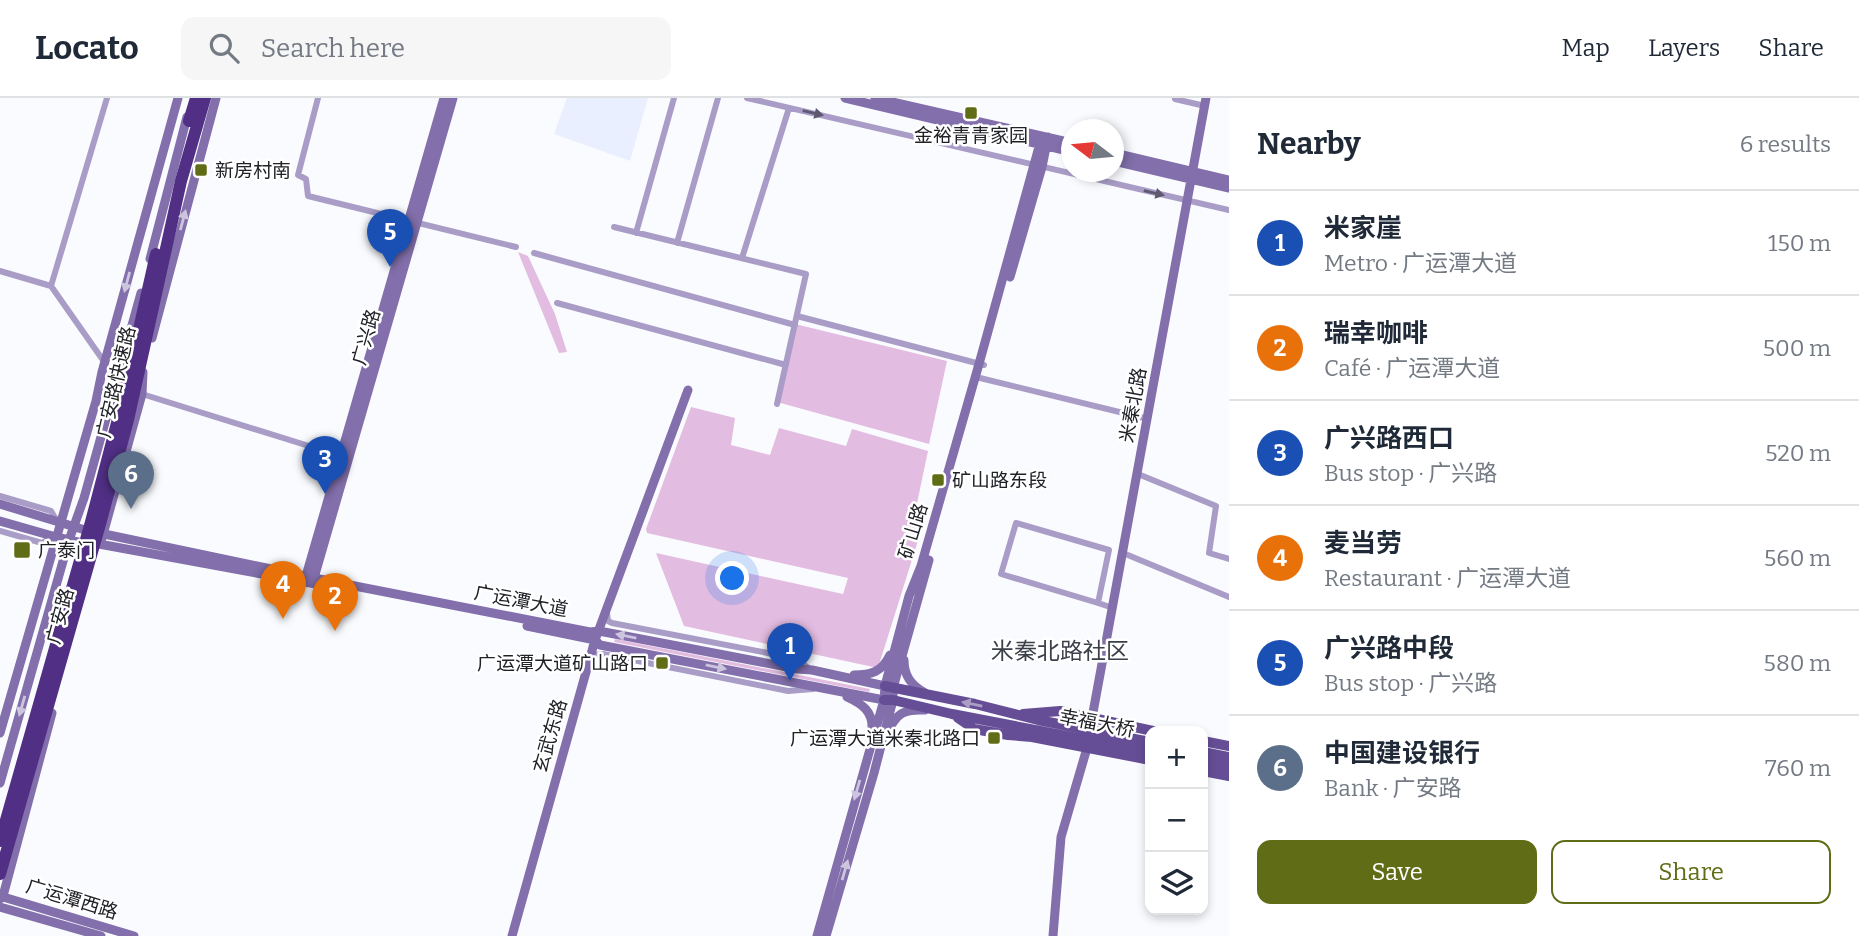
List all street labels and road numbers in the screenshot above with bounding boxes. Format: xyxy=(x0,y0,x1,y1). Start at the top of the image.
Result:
street label: 广兴路 xyxy=(347,306,385,368)
street label: 广安路快速路 xyxy=(92,324,140,440)
street label: 米秦北路 xyxy=(1115,366,1151,444)
street label: 矿山路 xyxy=(894,500,932,562)
street label: 广运潭大道 xyxy=(472,581,570,621)
street label: 广安路 xyxy=(42,585,78,647)
street label: 玄武东路 xyxy=(528,696,572,776)
street label: 幸福大桥 xyxy=(1057,704,1137,742)
street label: 广运潭西路 xyxy=(23,874,121,924)

